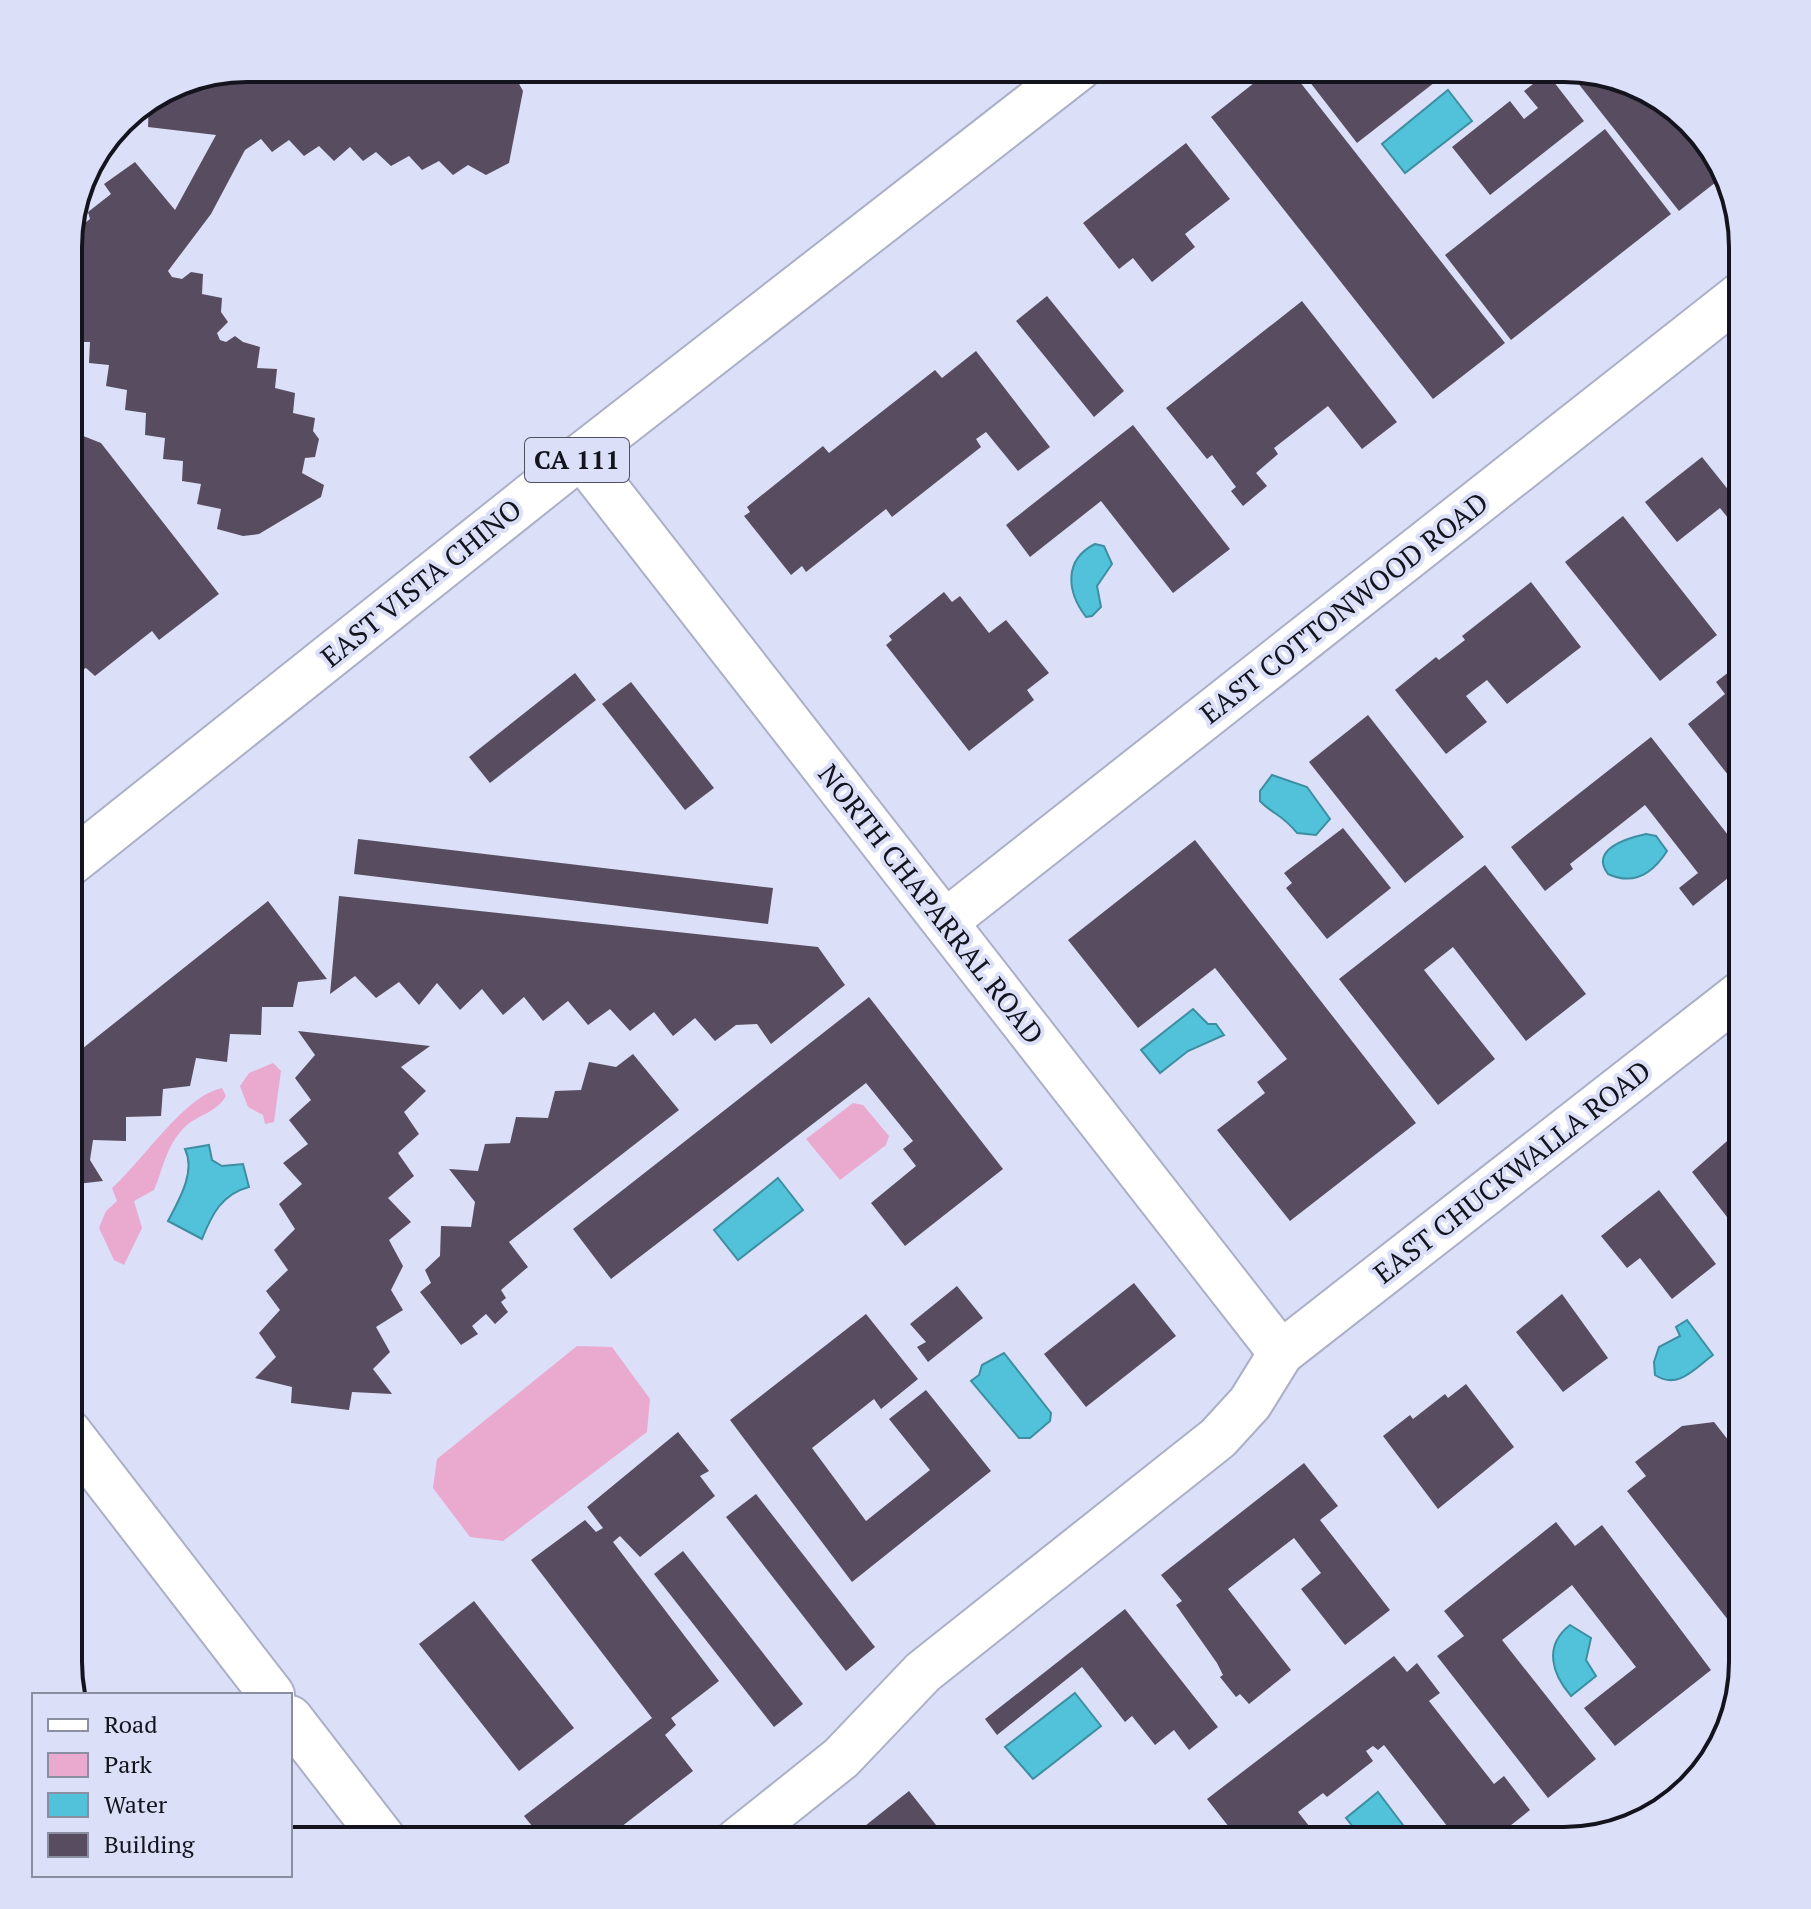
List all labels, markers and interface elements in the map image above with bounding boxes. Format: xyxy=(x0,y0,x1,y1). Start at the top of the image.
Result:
road number: CA 111 xyxy=(525,438,629,482)
street label: EAST COTTONWOOD ROAD xyxy=(1192,484,1495,732)
street label: EAST VISTA CHINO xyxy=(313,490,529,675)
street label: NORTH CHAPARRAL ROAD xyxy=(810,756,1052,1051)
street label: EAST CHUCKWALLA ROAD xyxy=(1366,1052,1658,1291)
legend xyxy=(32,1693,292,1877)
text: Road xyxy=(104,1708,158,1740)
text: Park xyxy=(104,1748,153,1780)
text: Water xyxy=(104,1788,168,1820)
text: Building xyxy=(104,1828,195,1860)

